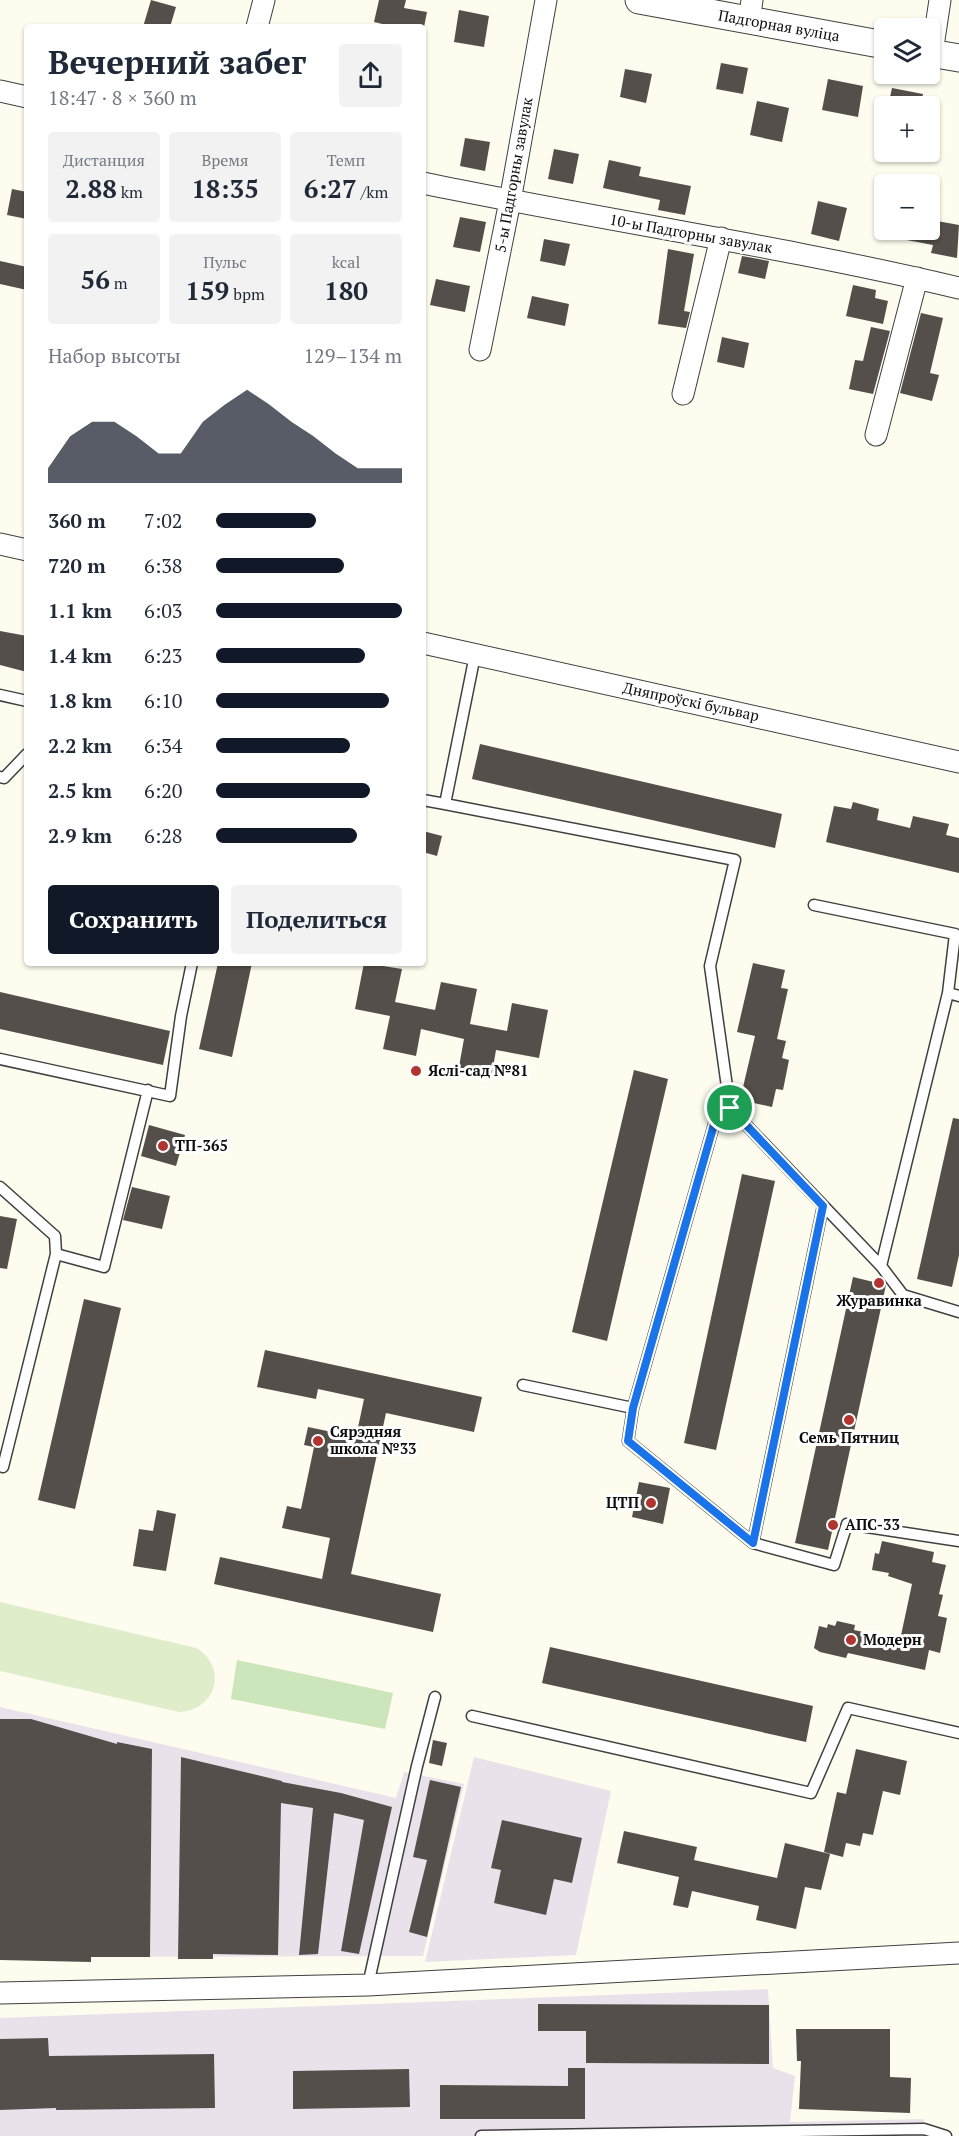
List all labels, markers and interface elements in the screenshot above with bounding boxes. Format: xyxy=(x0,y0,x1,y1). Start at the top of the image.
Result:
street label: Падгорная вуліца xyxy=(717,4,842,46)
map controls xyxy=(874,18,940,240)
button: layers xyxy=(874,18,940,84)
text: Вечерний забег xyxy=(48,40,306,83)
button: share xyxy=(339,44,402,107)
text: 18:47 · 8 × 360 m xyxy=(48,84,197,111)
street label: 5-ы Падгорны завулак xyxy=(490,95,537,254)
button: + xyxy=(874,96,940,162)
text: Дистанция xyxy=(63,149,145,171)
text: Время xyxy=(201,149,249,171)
text: Темп xyxy=(327,149,365,171)
text: 2.88 xyxy=(65,171,117,205)
text: 18:35 xyxy=(191,171,259,205)
text: 6:27 xyxy=(304,171,357,205)
button: − xyxy=(874,174,940,240)
text: km xyxy=(117,181,143,203)
text: /km xyxy=(357,181,388,203)
street label: 10-ы Падгорны завулак xyxy=(608,209,775,257)
text: Пульс xyxy=(203,251,247,273)
text: kcal xyxy=(332,251,360,273)
text: 56 xyxy=(80,262,110,296)
text: m xyxy=(110,272,128,294)
text: 159 xyxy=(185,273,229,307)
text: 180 xyxy=(324,273,368,307)
text: bpm xyxy=(229,283,265,305)
text: Набор высоты xyxy=(48,342,181,369)
text: 129–134 m xyxy=(303,342,402,369)
text: 360 m xyxy=(48,507,106,534)
text: 7:02 xyxy=(144,507,183,534)
text: 720 m xyxy=(48,552,106,579)
text: 6:38 xyxy=(144,552,183,579)
text: 1.1 km xyxy=(48,597,112,624)
text: 6:03 xyxy=(144,597,183,624)
text: 1.4 km xyxy=(48,642,112,669)
text: 6:23 xyxy=(144,642,183,669)
street label: Дняпроўскі бульвар xyxy=(621,677,761,725)
text: 1.8 km xyxy=(48,687,112,714)
text: 6:10 xyxy=(144,687,183,714)
text: 2.2 km xyxy=(48,732,112,759)
text: 6:34 xyxy=(144,732,183,759)
text: 2.5 km xyxy=(48,777,112,804)
text: 6:20 xyxy=(144,777,183,804)
text: 2.9 km xyxy=(48,822,112,849)
text: 6:28 xyxy=(144,822,183,849)
button: Сохранить xyxy=(48,885,219,954)
button: Поделиться xyxy=(231,885,402,954)
place label: Яслі-сад №81 xyxy=(428,1060,529,1080)
marker: Яслі-сад №81 xyxy=(409,1064,423,1078)
pin xyxy=(704,1082,755,1133)
icon: arrive xyxy=(713,1091,746,1124)
place label: ТП-365 xyxy=(175,1135,228,1155)
marker: ТП-365 xyxy=(156,1139,170,1153)
marker: Журавинка xyxy=(872,1276,886,1290)
place label: Журавинка xyxy=(836,1290,922,1310)
marker: Семь Пятниц xyxy=(842,1413,856,1427)
place label: Сярэдняя школа №33 xyxy=(330,1421,417,1458)
place label: Семь Пятниц xyxy=(799,1427,899,1447)
marker: Сярэдняя школа №33 xyxy=(311,1434,325,1448)
place label: ЦТП xyxy=(606,1492,640,1512)
marker: ЦТП xyxy=(644,1496,658,1510)
place label: АПС-33 xyxy=(845,1514,900,1534)
marker: АПС-33 xyxy=(826,1518,840,1532)
place label: Модерн xyxy=(863,1629,922,1649)
marker: Модерн xyxy=(844,1633,858,1647)

